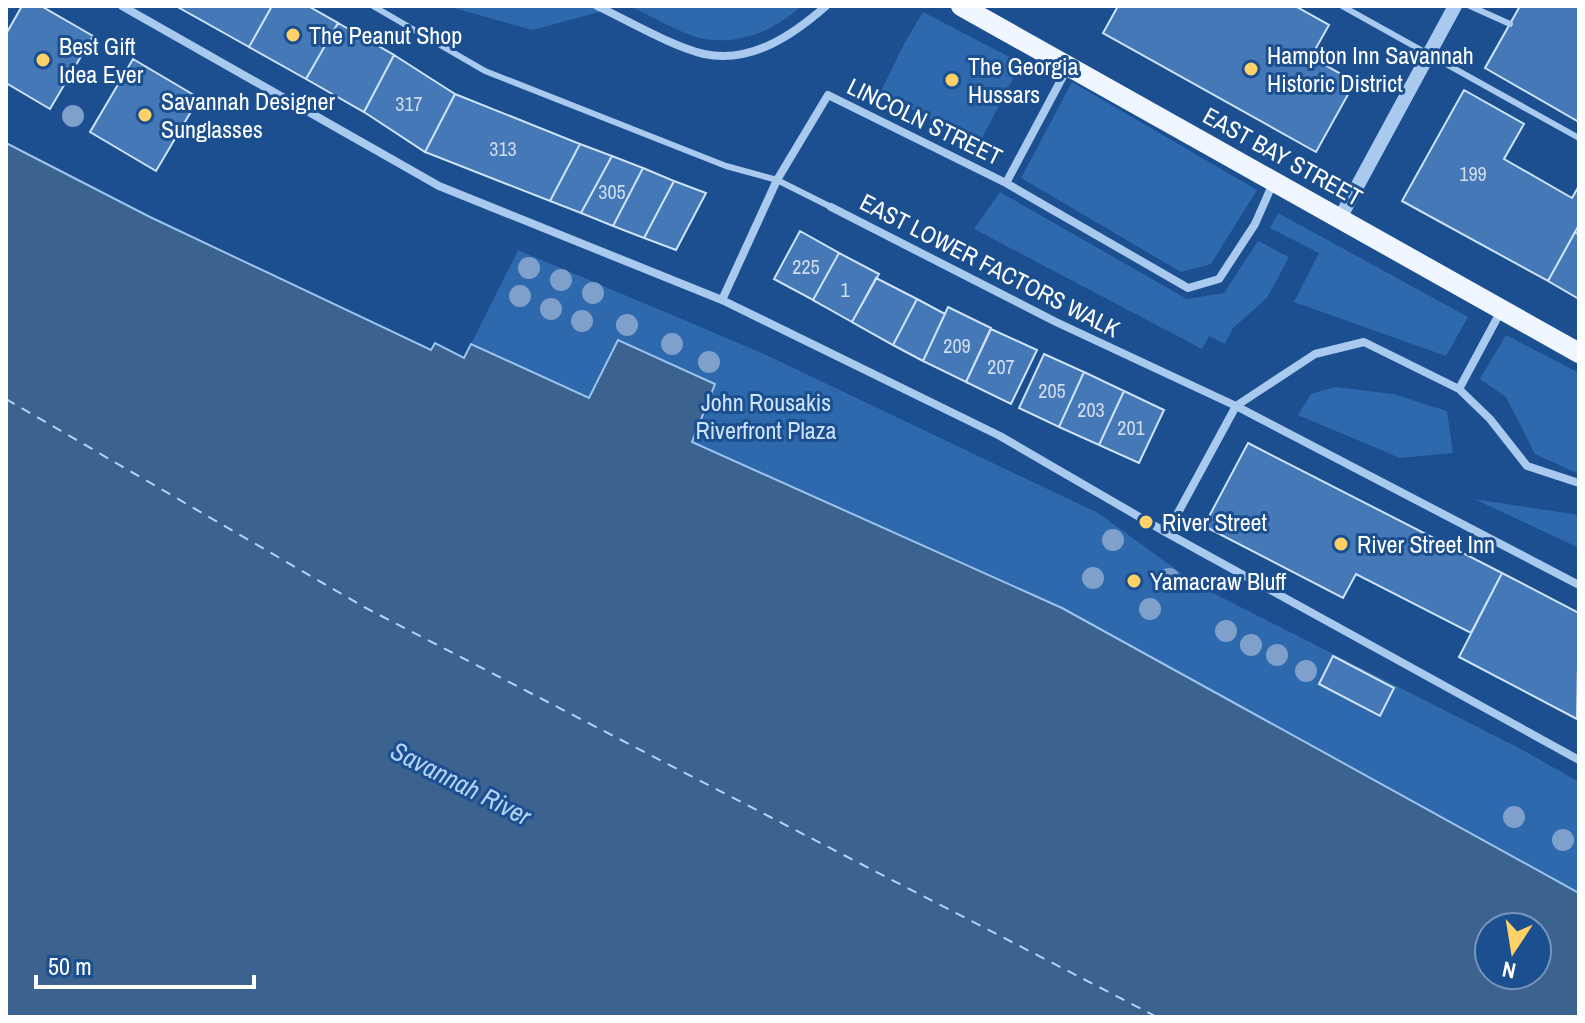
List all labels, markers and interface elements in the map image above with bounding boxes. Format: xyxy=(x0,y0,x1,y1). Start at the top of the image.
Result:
place label: The Peanut Shop xyxy=(309,19,462,51)
marker: The Peanut Shop xyxy=(284,26,302,44)
place label: Best Gift Idea Ever xyxy=(59,30,144,90)
place label: Hampton Inn Savannah Historic District xyxy=(1267,39,1474,99)
place label: The Georgia Hussars xyxy=(968,50,1079,110)
marker: Best Gift Idea Ever xyxy=(34,51,52,69)
marker: Hampton Inn Savannah Historic District xyxy=(1242,60,1260,78)
street label: LINCOLN STREET xyxy=(842,70,1008,172)
marker: The Georgia Hussars xyxy=(943,71,961,89)
place label: Savannah Designer Sunglasses xyxy=(161,85,335,145)
house number: 317 xyxy=(395,90,423,117)
street label: EAST BAY STREET xyxy=(1198,99,1368,213)
marker: Savannah Designer Sunglasses xyxy=(136,106,154,124)
house number: 313 xyxy=(489,135,517,162)
house number: 199 xyxy=(1459,160,1487,187)
house number: 305 xyxy=(598,178,626,205)
street label: EAST LOWER FACTORS WALK xyxy=(855,186,1125,344)
house number: 225 xyxy=(792,253,820,280)
house number: 1 xyxy=(840,276,850,303)
house number: 209 xyxy=(943,332,971,359)
house number: 207 xyxy=(987,353,1015,380)
house number: 205 xyxy=(1038,377,1066,404)
park label: John Rousakis Riverfront Plaza xyxy=(695,386,837,446)
house number: 203 xyxy=(1077,396,1105,423)
house number: 201 xyxy=(1117,414,1145,441)
place label: River Street xyxy=(1162,506,1268,538)
marker: River Street xyxy=(1137,513,1155,531)
place label: River Street Inn xyxy=(1357,528,1495,560)
marker: River Street Inn xyxy=(1332,535,1350,553)
place label: Yamacraw Bluff xyxy=(1150,565,1286,597)
marker: Yamacraw Bluff xyxy=(1125,572,1143,590)
water label: Savannah River xyxy=(385,733,538,834)
north arrow xyxy=(1473,911,1553,991)
scale bar xyxy=(36,939,254,989)
text: 50 m xyxy=(48,950,92,982)
text: N xyxy=(1499,955,1518,987)

